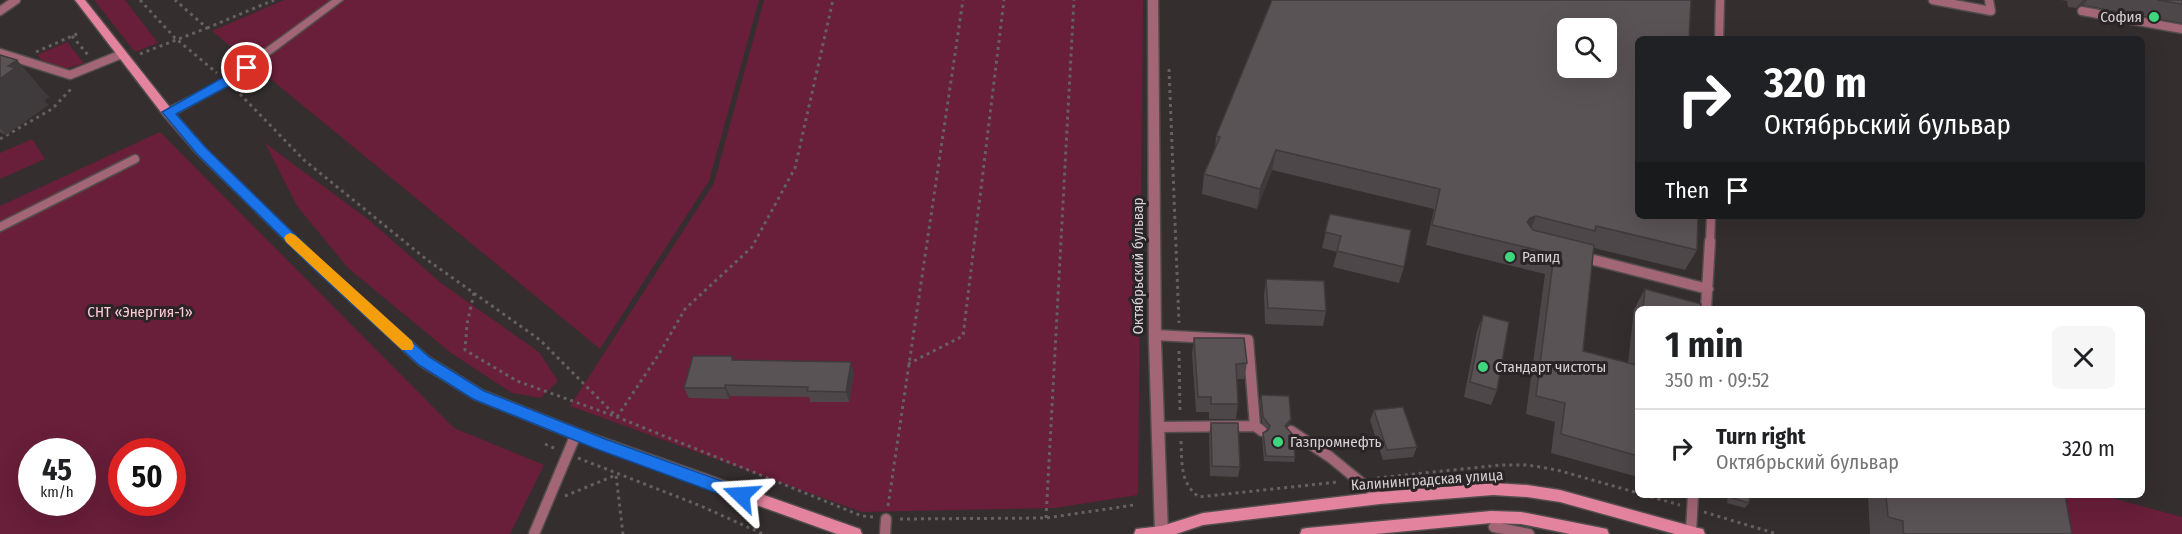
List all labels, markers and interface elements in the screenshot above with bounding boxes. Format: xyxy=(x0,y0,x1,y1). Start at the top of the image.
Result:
place label: София xyxy=(2100,8,2142,26)
marker: София xyxy=(2147,10,2161,24)
map controls xyxy=(1557,18,1617,78)
button: search xyxy=(1557,18,1617,78)
pin xyxy=(221,42,272,93)
icon: arrive xyxy=(230,51,263,84)
text: 320 m xyxy=(1764,58,1867,108)
icon: right xyxy=(1665,60,1743,138)
text: Октябрьский бульвар xyxy=(1764,109,2011,141)
icon: arrive xyxy=(1721,174,1754,207)
text: Then xyxy=(1665,177,1709,204)
street label: Октябрьский бульвар xyxy=(1129,197,1147,335)
place label: Рапид xyxy=(1522,248,1560,266)
marker: Рапид xyxy=(1503,250,1517,264)
park label: СНТ «Энергия-1» xyxy=(87,303,193,321)
text: 1 min xyxy=(1665,323,1743,367)
button: close xyxy=(2052,326,2115,389)
place label: Стандарт чистоты xyxy=(1495,358,1606,376)
marker: Стандарт чистоты xyxy=(1476,360,1490,374)
text: 350 m · 09:52 xyxy=(1665,368,1769,392)
text: Turn right xyxy=(1716,423,1805,450)
icon: right xyxy=(1665,432,1698,465)
place label: Газпромнефть xyxy=(1290,433,1382,451)
marker: Газпромнефть xyxy=(1271,435,1285,449)
text: 320 m xyxy=(2062,435,2115,462)
speed limit sign: 50 xyxy=(108,438,186,516)
text: Октябрьский бульвар xyxy=(1716,450,1899,474)
text: 45 xyxy=(42,452,72,488)
position arrow xyxy=(709,463,773,527)
street label: Калининградская улица xyxy=(1350,466,1504,494)
text: km/h xyxy=(40,483,74,501)

